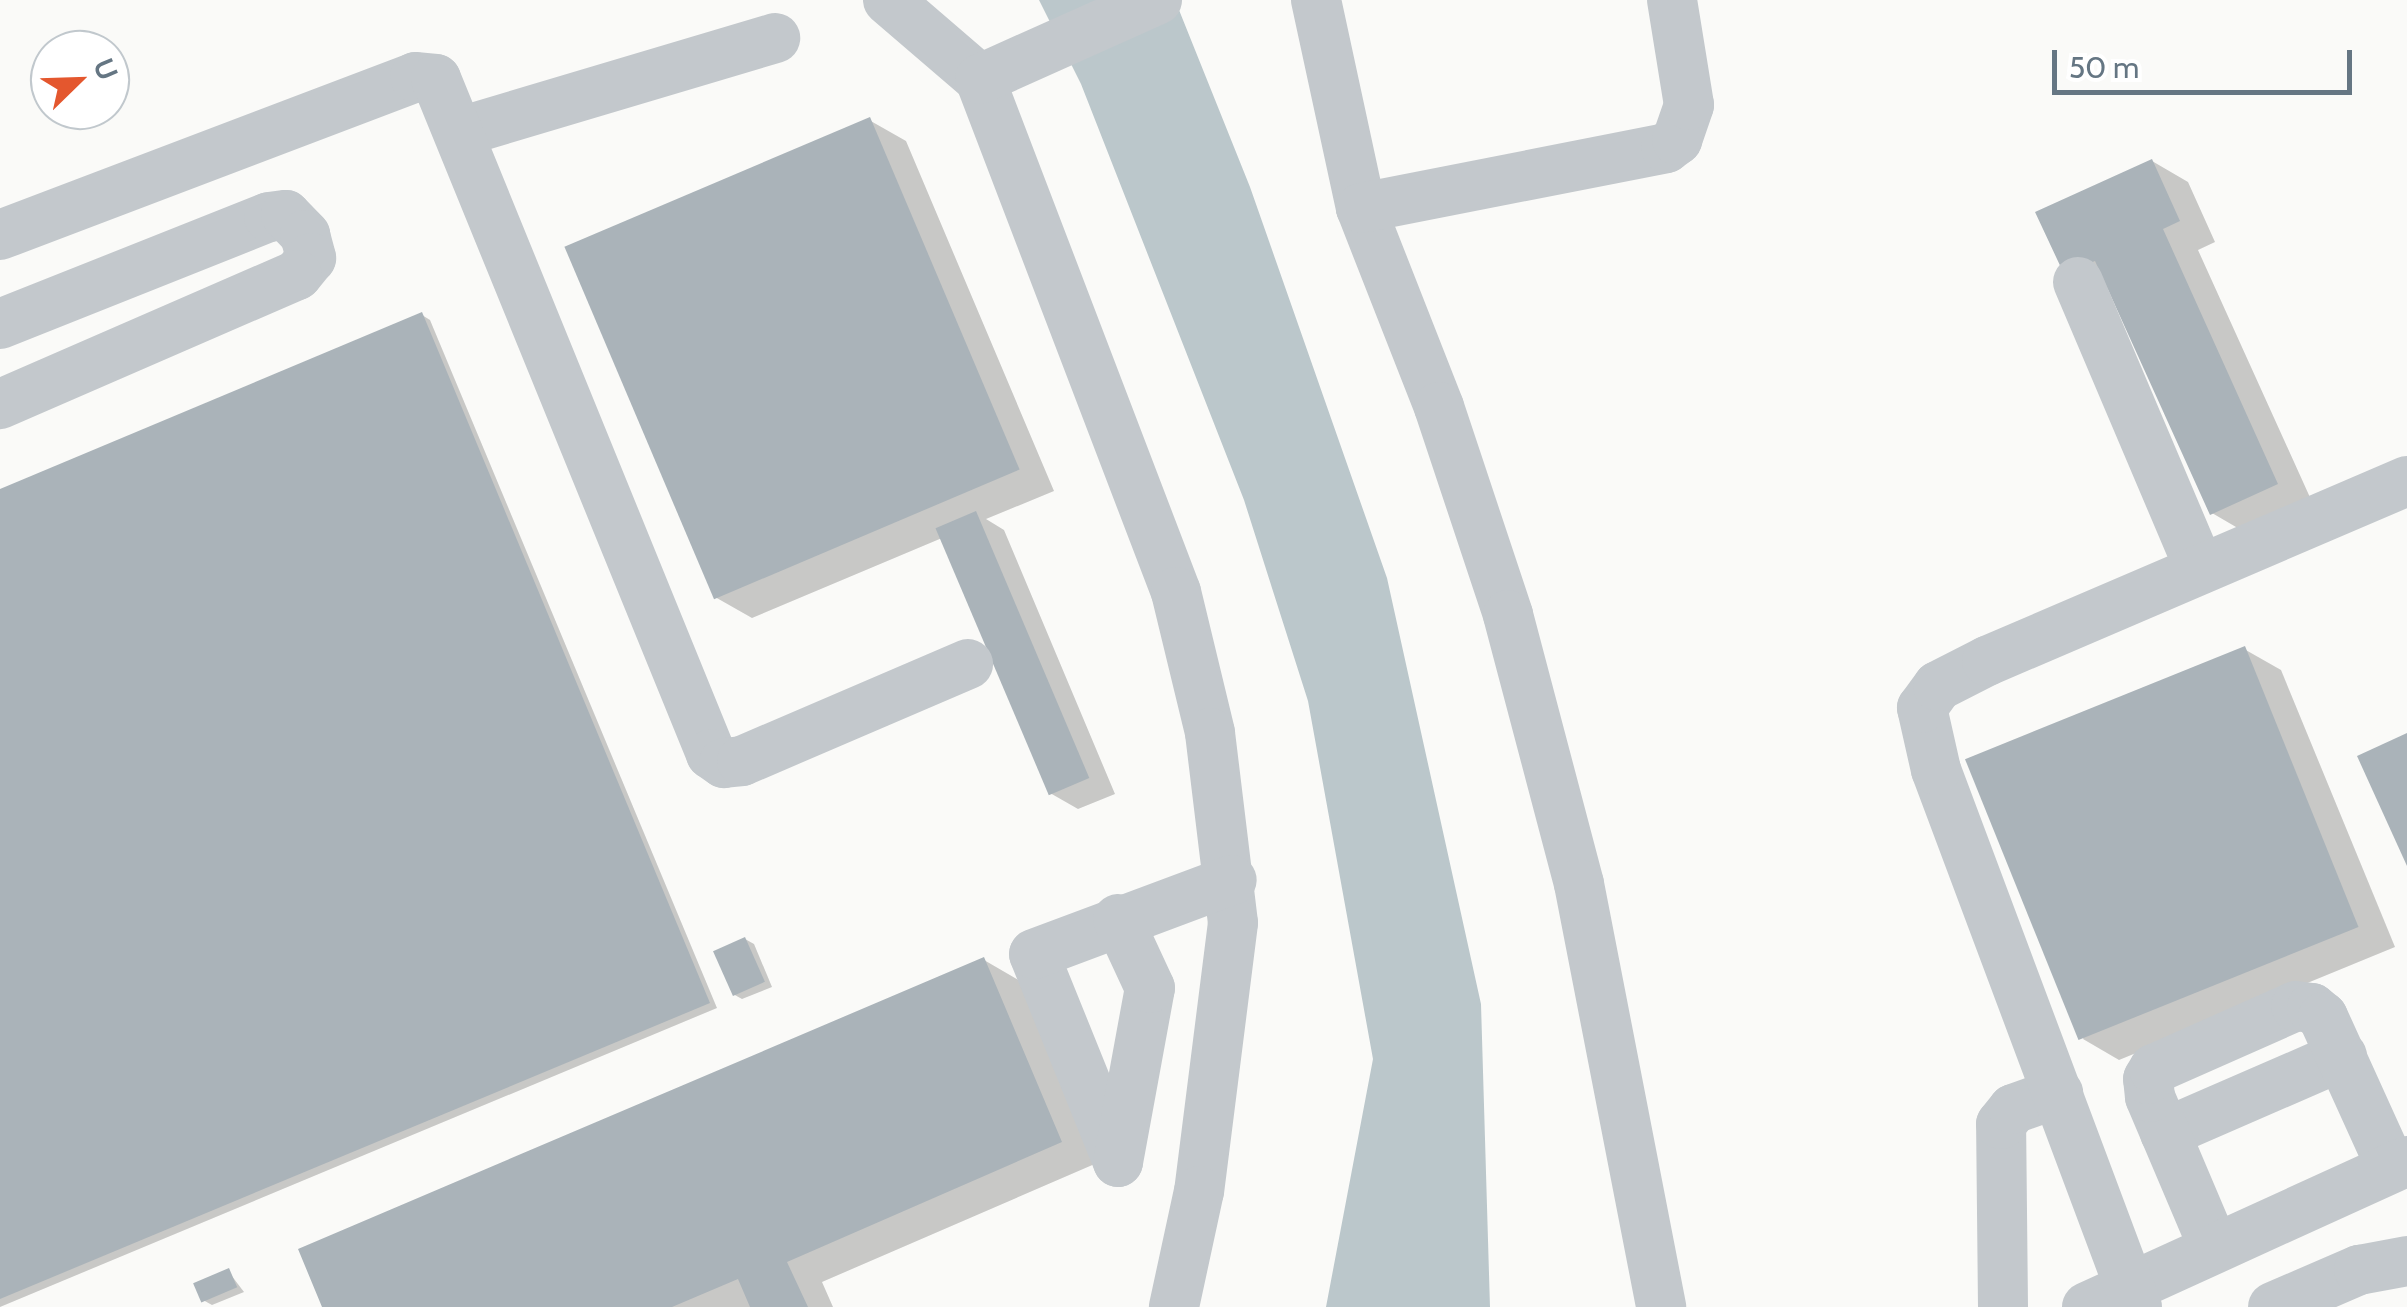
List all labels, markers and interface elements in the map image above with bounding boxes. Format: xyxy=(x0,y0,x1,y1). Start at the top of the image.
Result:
north arrow xyxy=(30,30,130,130)
scale bar xyxy=(2057,30,2357,92)
text: 50 m xyxy=(2069,49,2139,86)
text: U xyxy=(86,53,125,85)

